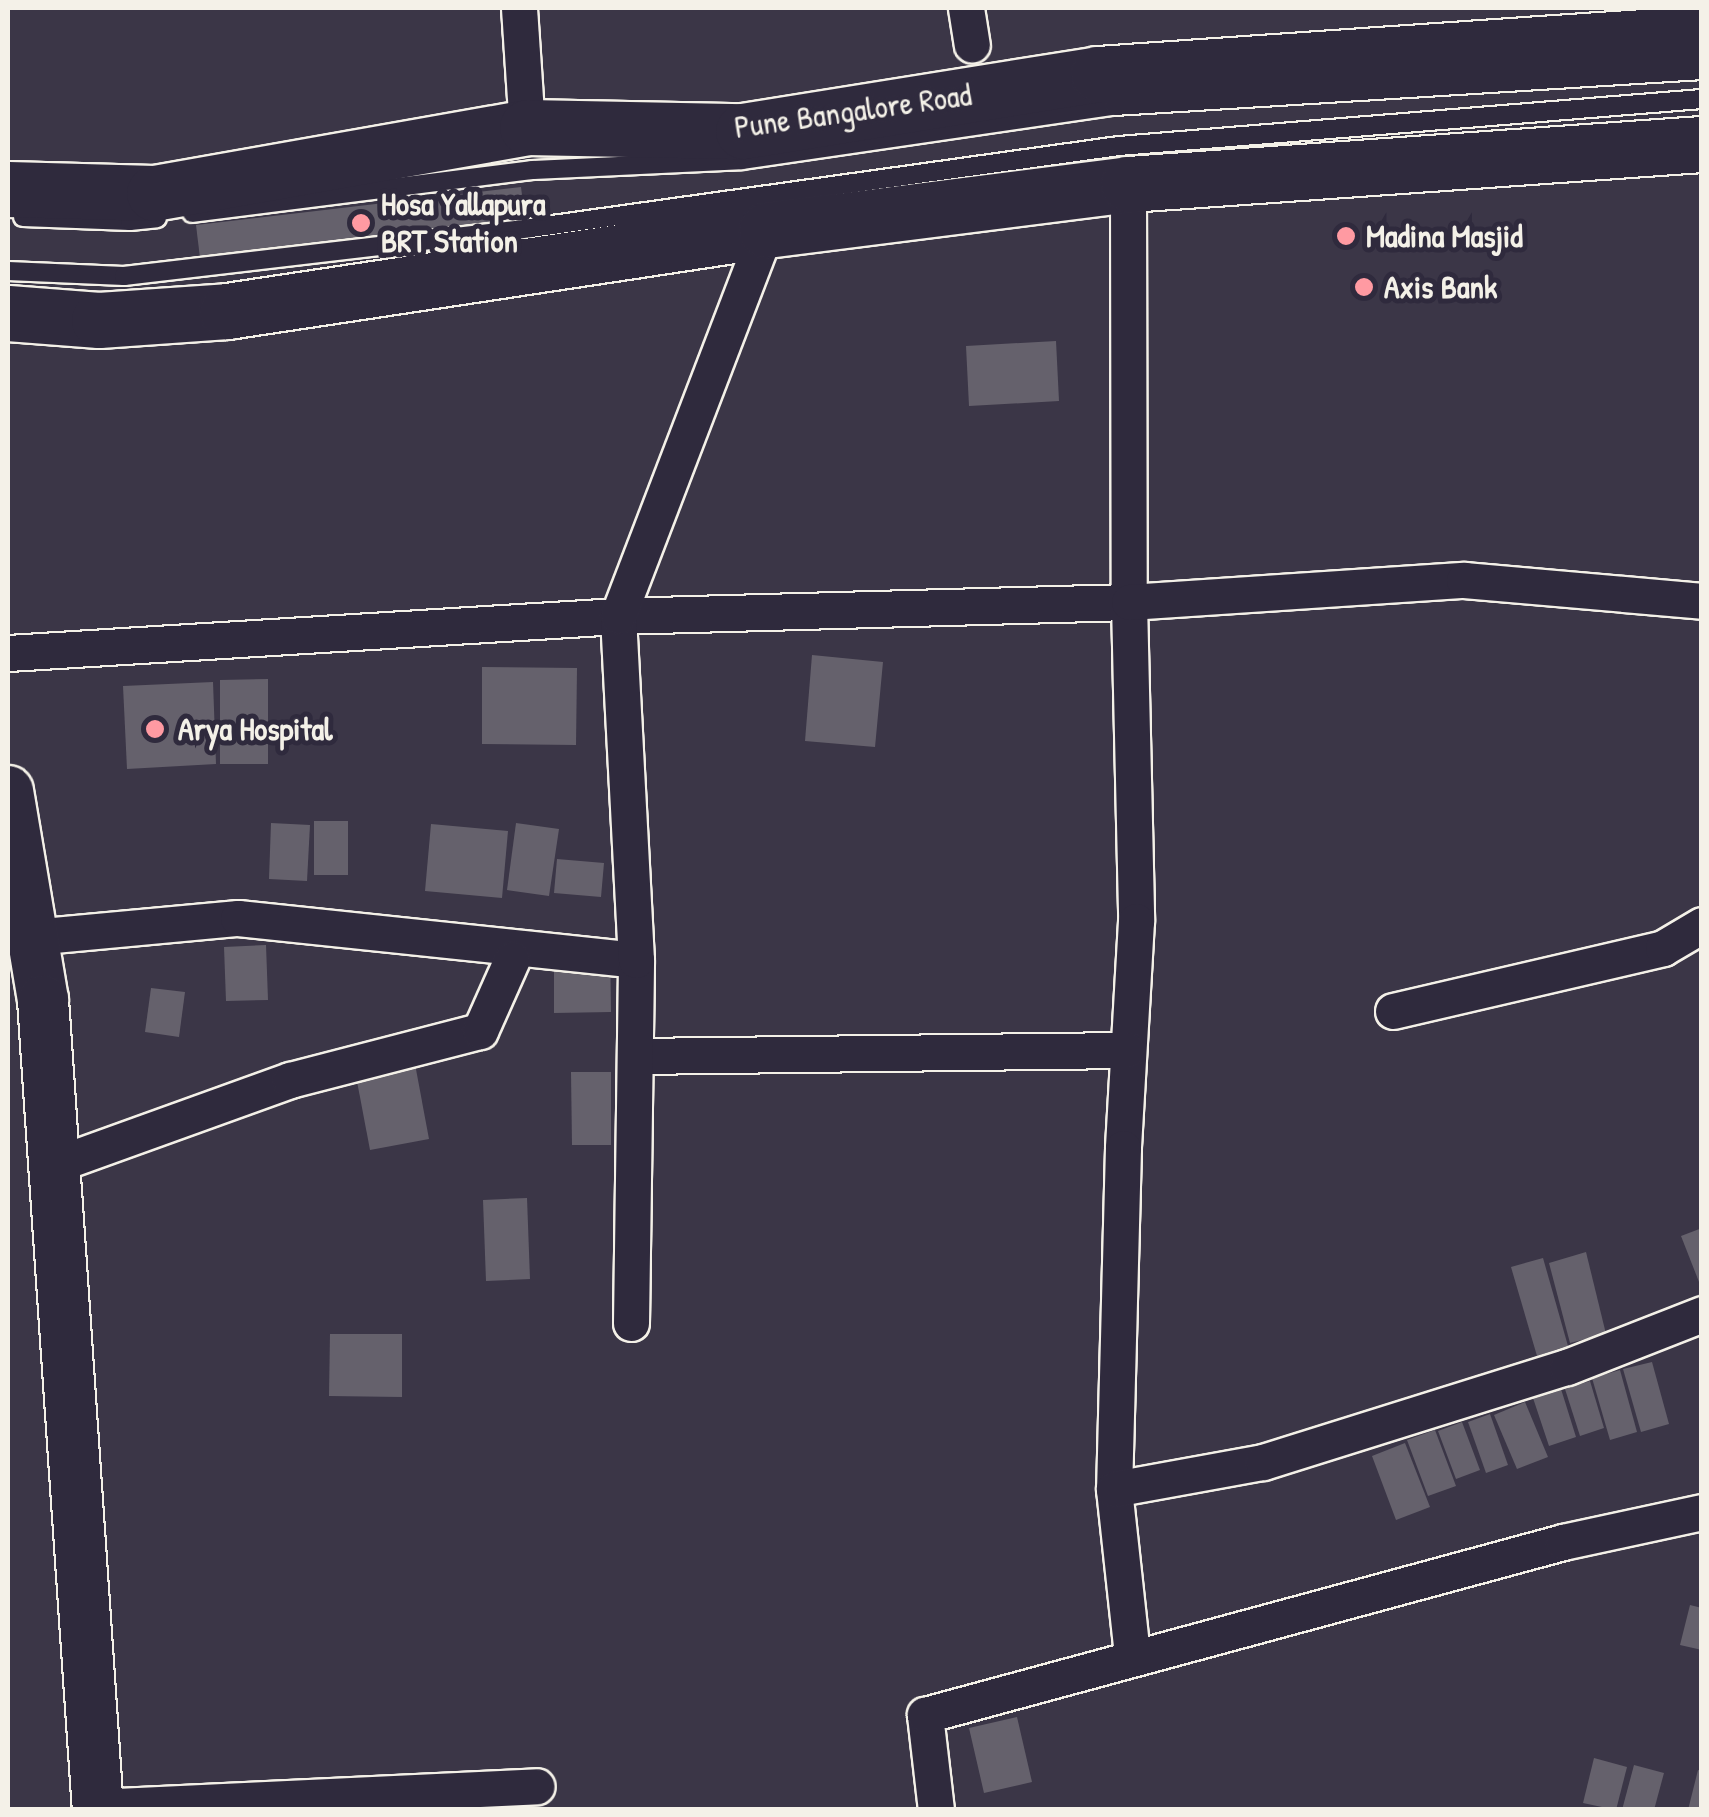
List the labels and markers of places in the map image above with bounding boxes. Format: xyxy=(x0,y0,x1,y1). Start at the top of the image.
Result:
place label: Hosa Yallapura BRT Station xyxy=(381,186,545,261)
marker: Hosa Yallapura BRT Station xyxy=(350,212,372,234)
place label: Madina Masjid xyxy=(1366,217,1523,255)
marker: Madina Masjid xyxy=(1335,225,1357,247)
place label: Axis Bank xyxy=(1384,268,1497,306)
marker: Axis Bank xyxy=(1353,276,1375,298)
place label: Arya Hospital xyxy=(178,710,332,748)
marker: Arya Hospital xyxy=(142,716,168,742)

